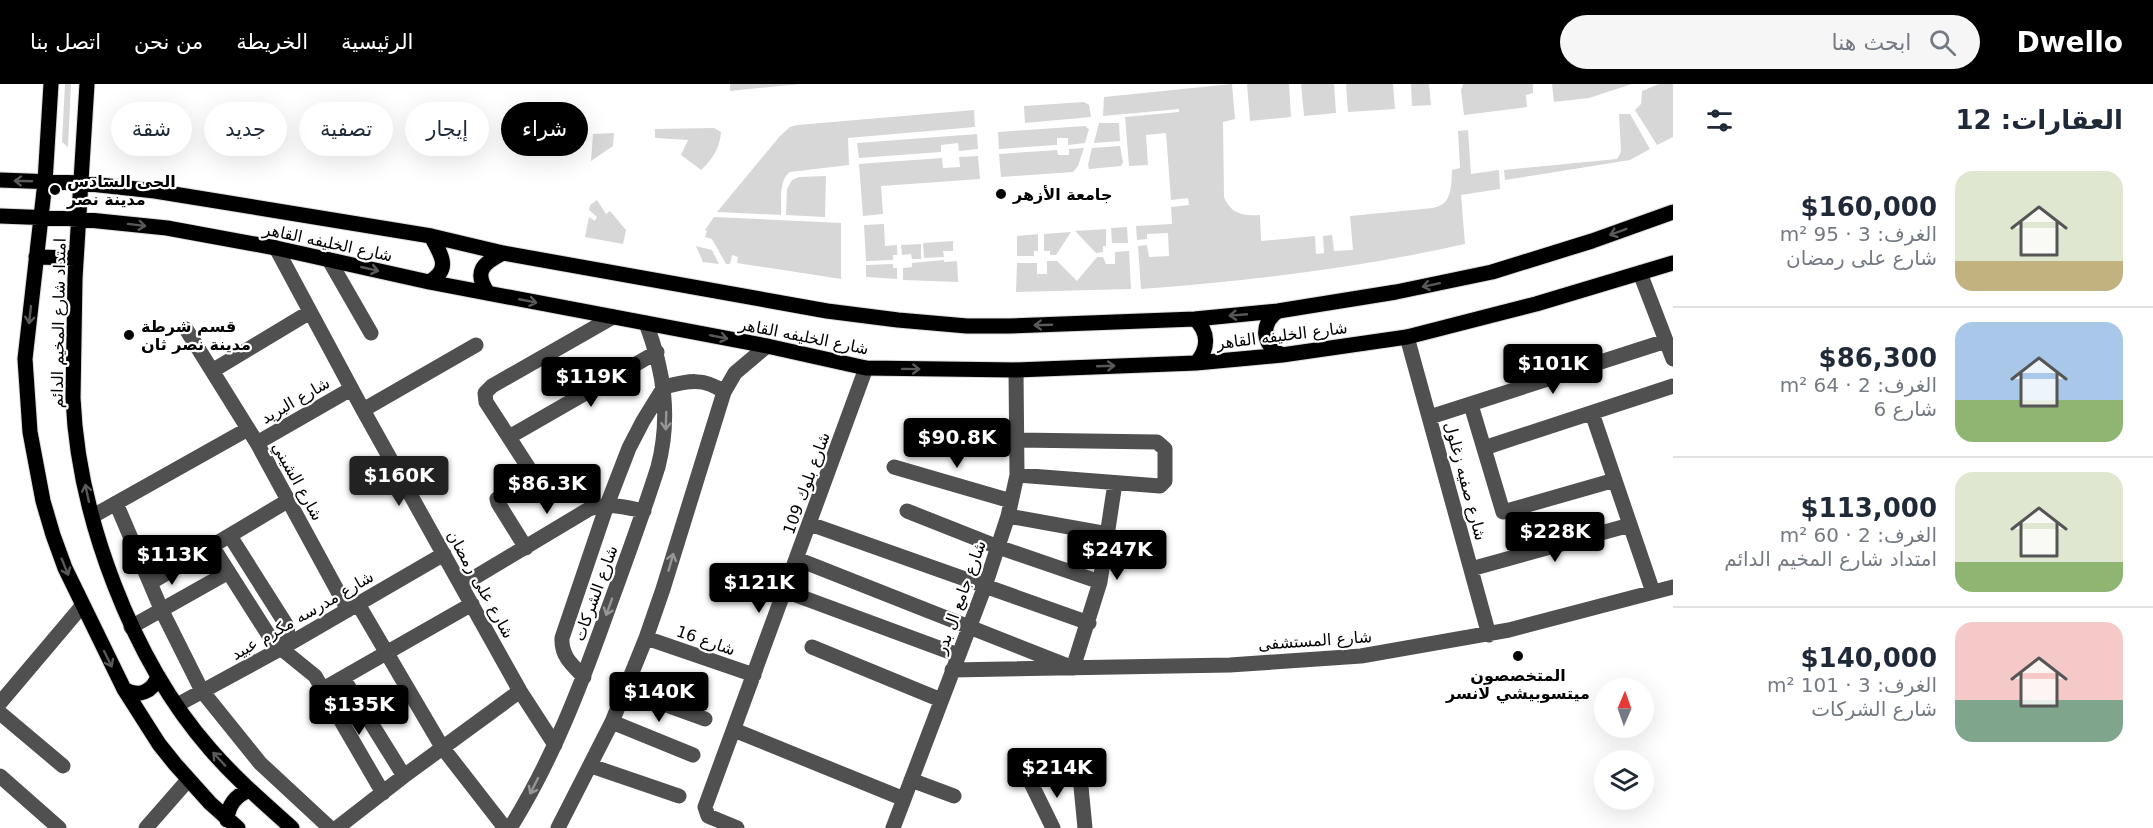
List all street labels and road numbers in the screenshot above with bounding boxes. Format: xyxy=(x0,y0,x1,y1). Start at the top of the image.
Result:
street label: شارع الخليفه القاهر xyxy=(260,219,394,266)
street label: امتداد شارع المخيم الدائم xyxy=(48,238,70,408)
street label: شارع الخليفه القاهر xyxy=(736,314,870,359)
street label: شارع الخليفه القاهر xyxy=(1215,318,1349,354)
street label: شارع البريد xyxy=(257,373,334,429)
street label: شارع صفيه زغلول xyxy=(1440,420,1490,543)
street label: شارع بلوك 109 xyxy=(779,429,835,537)
street label: شارع الشيني xyxy=(267,438,327,524)
street label: شارع على رمضان xyxy=(442,527,518,642)
street label: شارع جامع ال بدر xyxy=(931,538,991,658)
street label: شارع الشركات xyxy=(569,543,623,644)
street label: شارع مدرسه مكرم عبيد xyxy=(228,567,377,665)
street label: شارع 16 xyxy=(674,622,738,660)
street label: شارع المستشفى xyxy=(1258,627,1373,655)

